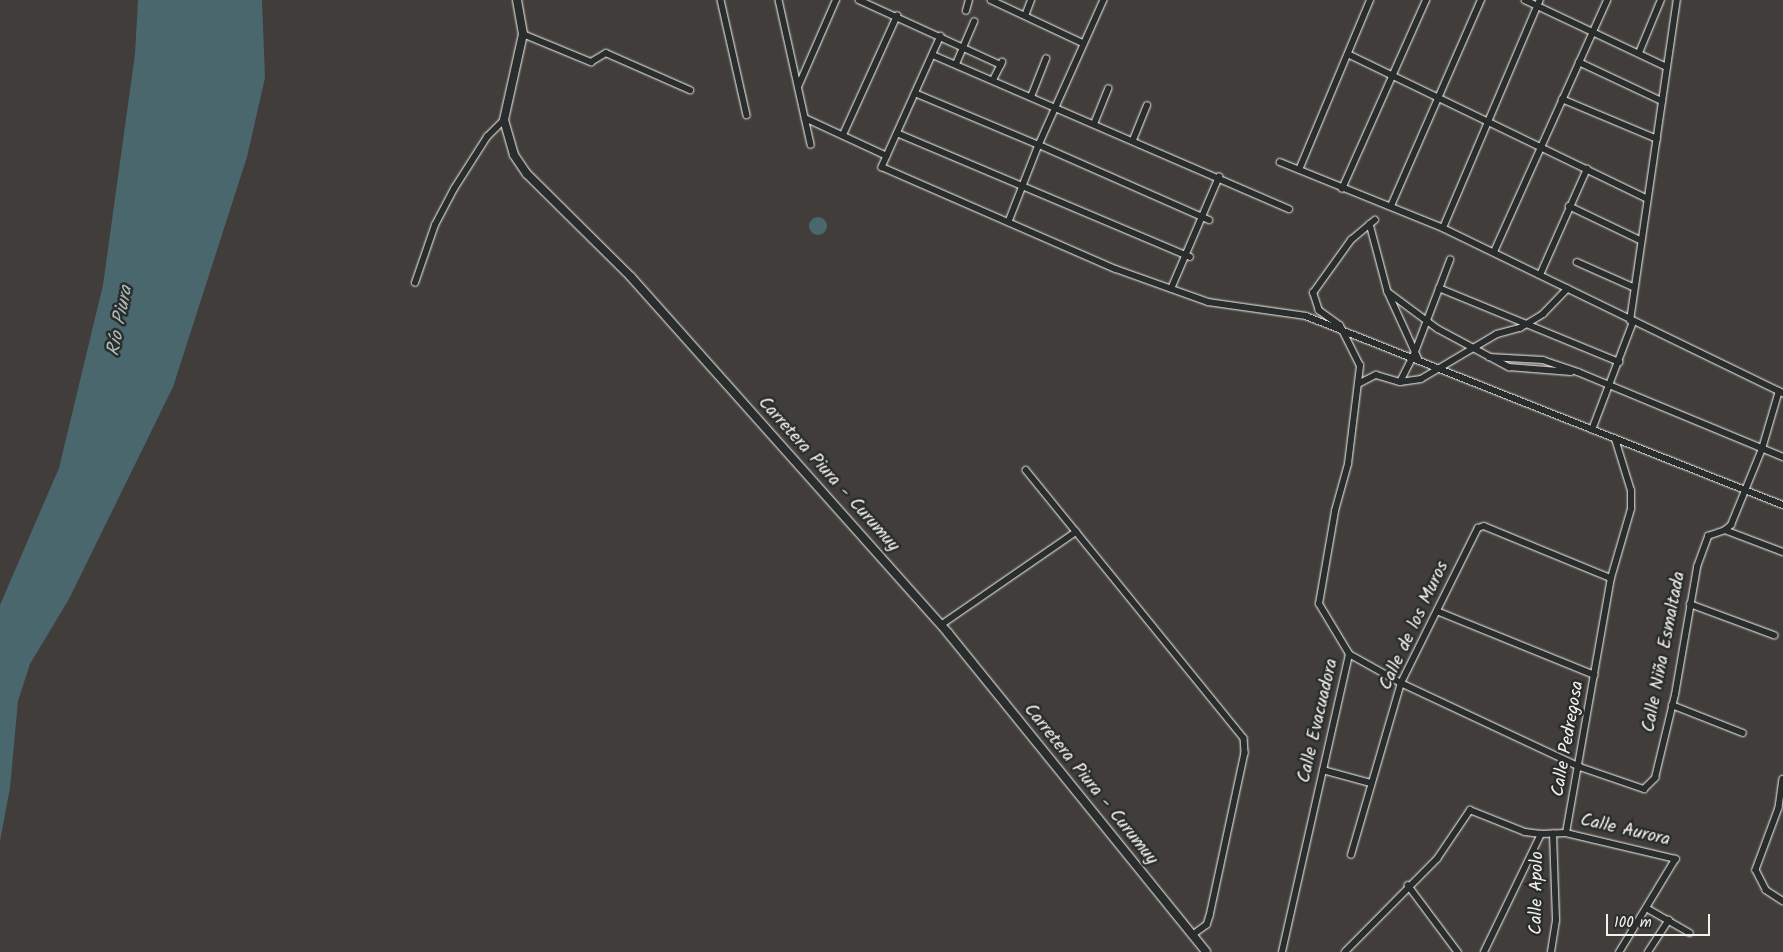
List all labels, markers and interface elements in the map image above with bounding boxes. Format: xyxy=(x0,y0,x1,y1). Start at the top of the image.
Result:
water label: Río Piura xyxy=(103,284,139,358)
street label: Carretera Piura - Curumuy xyxy=(753,393,903,557)
street label: Calle de los Muros xyxy=(1376,558,1454,694)
street label: Calle Niña Esmaltada xyxy=(1639,570,1691,734)
street label: Calle Evacuadora xyxy=(1294,657,1344,785)
street label: Calle Pedregosa xyxy=(1548,679,1590,799)
street label: Carretera Piura - Curumuy xyxy=(1018,700,1162,870)
street label: Calle Aurora xyxy=(1578,810,1672,852)
street label: Calle Apolo xyxy=(1526,851,1550,935)
scale bar xyxy=(1608,904,1712,936)
text: 100 m xyxy=(1614,911,1652,935)

